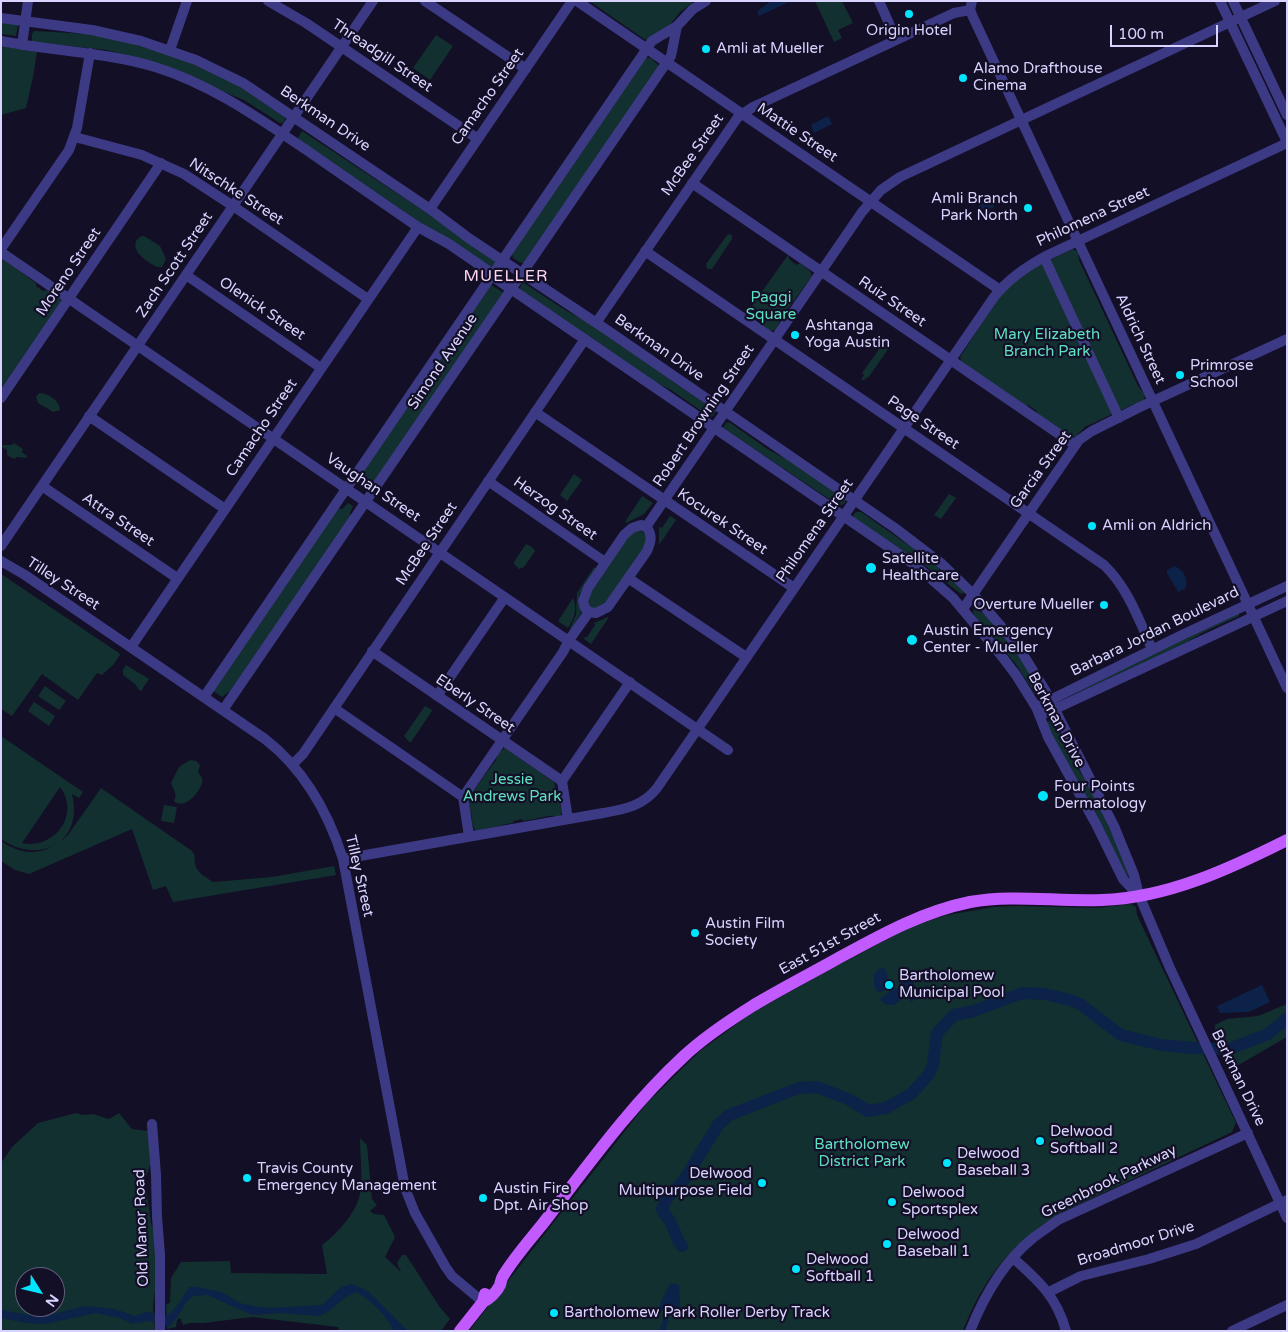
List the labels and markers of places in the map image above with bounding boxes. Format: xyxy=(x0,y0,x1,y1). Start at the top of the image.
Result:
marker: Origin Hotel xyxy=(903,8,915,20)
place label: Origin Hotel xyxy=(866,22,952,40)
place label: Amli at Mueller xyxy=(716,40,824,58)
marker: Amli at Mueller xyxy=(700,43,712,55)
place label: Alamo Drafthouse Cinema xyxy=(973,60,1103,95)
marker: Alamo Drafthouse Cinema xyxy=(957,72,969,84)
place label: Amli Branch Park North xyxy=(931,190,1018,225)
marker: Amli Branch Park North xyxy=(1022,202,1034,214)
place label: Ashtanga Yoga Austin xyxy=(805,317,890,352)
marker: Ashtanga Yoga Austin xyxy=(789,329,801,341)
place label: Primrose School xyxy=(1190,357,1254,392)
marker: Primrose School xyxy=(1174,369,1186,381)
place label: Amli on Aldrich xyxy=(1102,517,1211,535)
marker: Amli on Aldrich xyxy=(1086,520,1098,532)
place label: Satellite Healthcare xyxy=(882,550,959,585)
marker: Satellite Healthcare xyxy=(864,561,878,575)
place label: Overture Mueller xyxy=(973,596,1094,614)
marker: Overture Mueller xyxy=(1098,599,1110,611)
place label: Austin Emergency Center - Mueller xyxy=(923,622,1053,657)
marker: Austin Emergency Center - Mueller xyxy=(905,633,919,647)
place label: Four Points Dermatology xyxy=(1054,778,1146,813)
marker: Four Points Dermatology xyxy=(1036,789,1050,803)
place label: Austin Film Society xyxy=(705,915,785,950)
marker: Austin Film Society xyxy=(689,927,701,939)
place label: Bartholomew Municipal Pool xyxy=(899,967,1004,1002)
marker: Bartholomew Municipal Pool xyxy=(883,979,895,991)
place label: Delwood Softball 2 xyxy=(1050,1123,1118,1158)
marker: Delwood Softball 2 xyxy=(1034,1135,1046,1147)
place label: Delwood Baseball 3 xyxy=(957,1145,1030,1180)
marker: Delwood Baseball 3 xyxy=(941,1157,953,1169)
place label: Travis County Emergency Management xyxy=(257,1160,437,1195)
place label: Delwood Multipurpose Field xyxy=(618,1165,752,1200)
marker: Travis County Emergency Management xyxy=(241,1172,253,1184)
marker: Delwood Multipurpose Field xyxy=(756,1177,768,1189)
place label: Austin Fire Dpt. Air Shop xyxy=(493,1180,588,1215)
place label: Delwood Sportsplex xyxy=(902,1184,978,1219)
marker: Austin Fire Dpt. Air Shop xyxy=(477,1192,489,1204)
marker: Delwood Sportsplex xyxy=(886,1196,898,1208)
place label: Delwood Baseball 1 xyxy=(897,1226,970,1261)
marker: Delwood Baseball 1 xyxy=(881,1238,893,1250)
place label: Delwood Softball 1 xyxy=(806,1251,874,1286)
marker: Delwood Softball 1 xyxy=(790,1263,802,1275)
place label: Bartholomew Park Roller Derby Track xyxy=(564,1304,830,1322)
marker: Bartholomew Park Roller Derby Track xyxy=(548,1307,560,1319)

